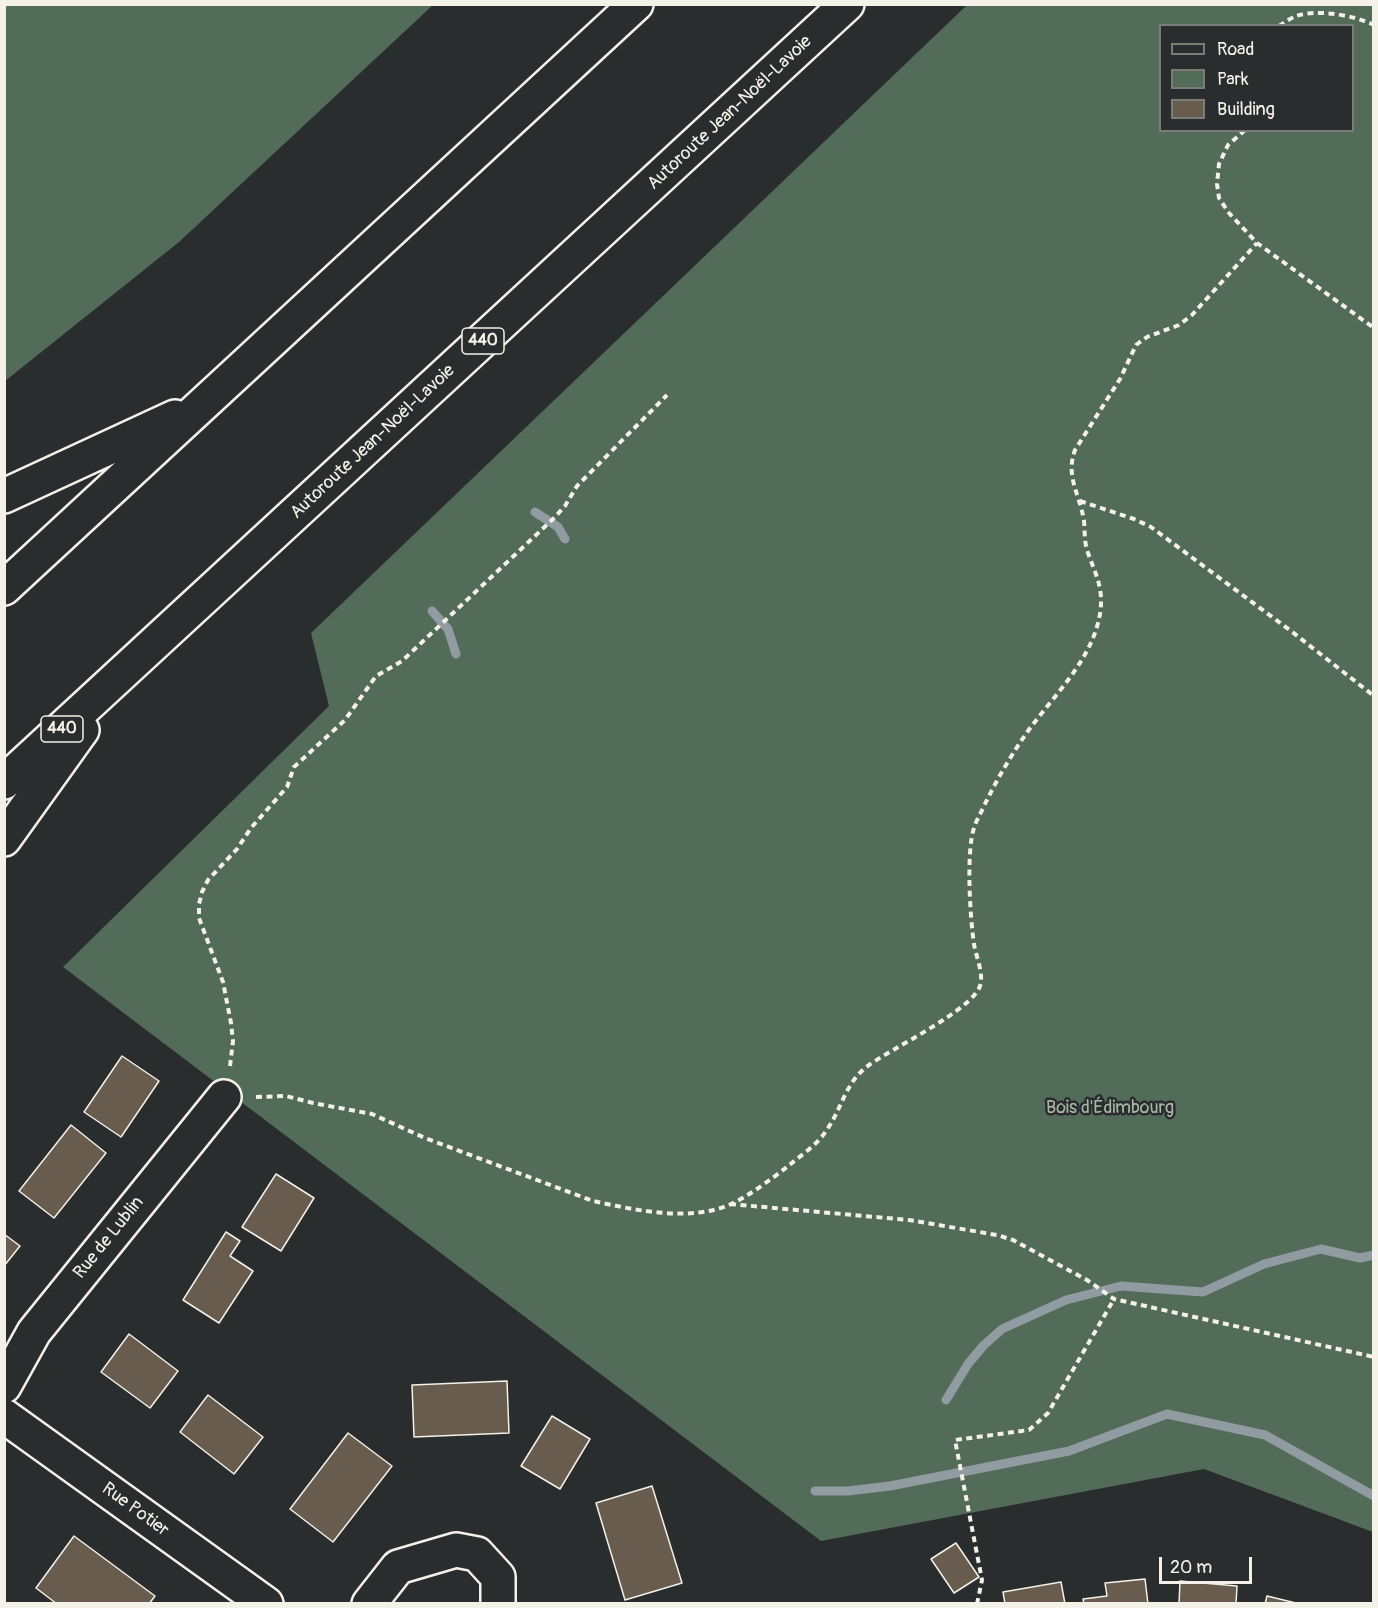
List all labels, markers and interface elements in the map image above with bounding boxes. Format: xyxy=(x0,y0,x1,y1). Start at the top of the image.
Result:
legend xyxy=(1159,24,1354,132)
street label: Autoroute Jean-Noël-Lavoie xyxy=(643,31,817,195)
text: Road xyxy=(1217,38,1254,61)
text: Park xyxy=(1217,68,1249,91)
text: Building xyxy=(1217,98,1275,121)
road number: 440 xyxy=(462,328,504,354)
street label: Autoroute Jean-Noël-Lavoie xyxy=(286,360,460,524)
road number: 440 xyxy=(41,716,83,742)
park label: Bois d'Édimbourg xyxy=(1046,1097,1174,1119)
street label: Rue de Lublin xyxy=(69,1193,149,1283)
street label: Rue Potier xyxy=(97,1478,173,1542)
scale bar xyxy=(1162,1545,1255,1583)
text: 20 m xyxy=(1170,1556,1212,1579)

